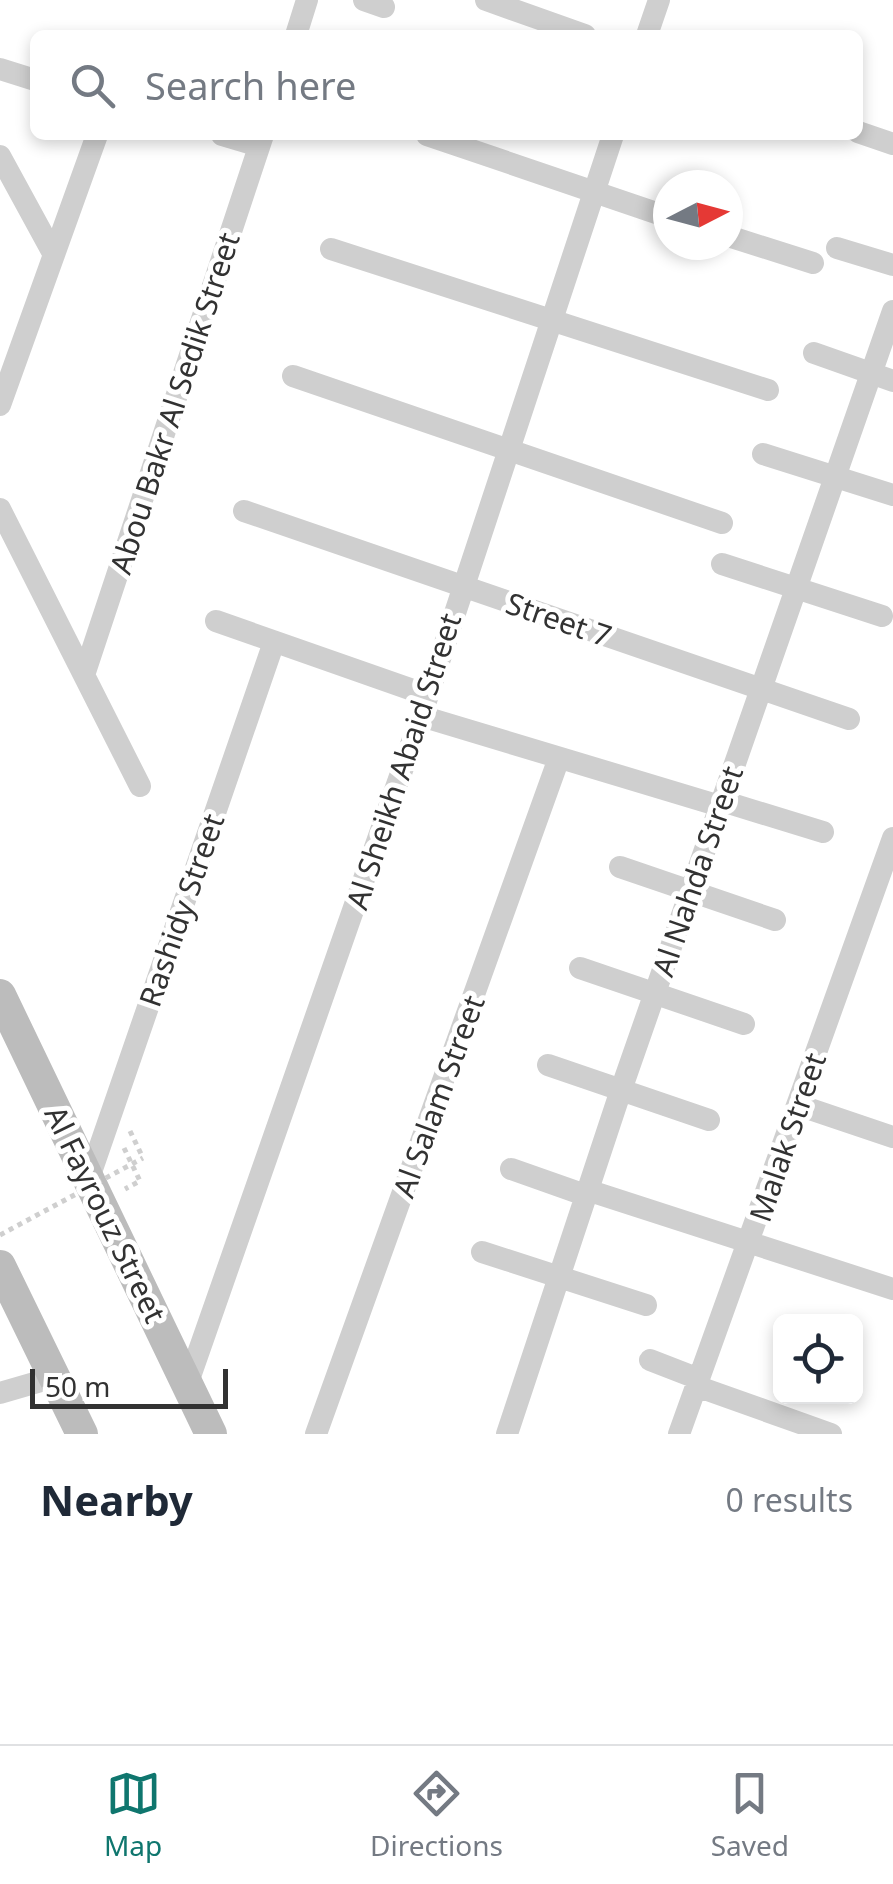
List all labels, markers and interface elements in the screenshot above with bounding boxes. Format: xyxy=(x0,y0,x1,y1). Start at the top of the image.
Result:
search box xyxy=(30,30,863,140)
icon: search xyxy=(65,58,120,113)
text: Search here xyxy=(145,59,356,111)
north arrow xyxy=(653,170,743,260)
street label: Abou Bakr Al Sedik Street xyxy=(99,227,249,579)
street label: Street 7 xyxy=(501,582,617,656)
street label: Al Sheikh Abaid Street xyxy=(336,608,470,914)
street label: Al Nahda Street xyxy=(642,760,752,982)
street label: Rashidy Street xyxy=(129,808,233,1012)
street label: Al Salam Street xyxy=(382,989,494,1203)
street label: Malak Street xyxy=(739,1047,835,1227)
street label: Al Fayrouz Street xyxy=(36,1099,176,1329)
map controls xyxy=(773,1314,863,1404)
button: locate xyxy=(773,1314,863,1404)
scale bar xyxy=(30,1364,228,1408)
text: 50 m xyxy=(45,1367,111,1405)
text: Nearby xyxy=(40,1471,193,1528)
text: 0 results xyxy=(726,1478,853,1521)
tab: Map xyxy=(104,1766,162,1864)
tab: Directions xyxy=(370,1766,503,1864)
tab: Saved xyxy=(711,1766,789,1864)

